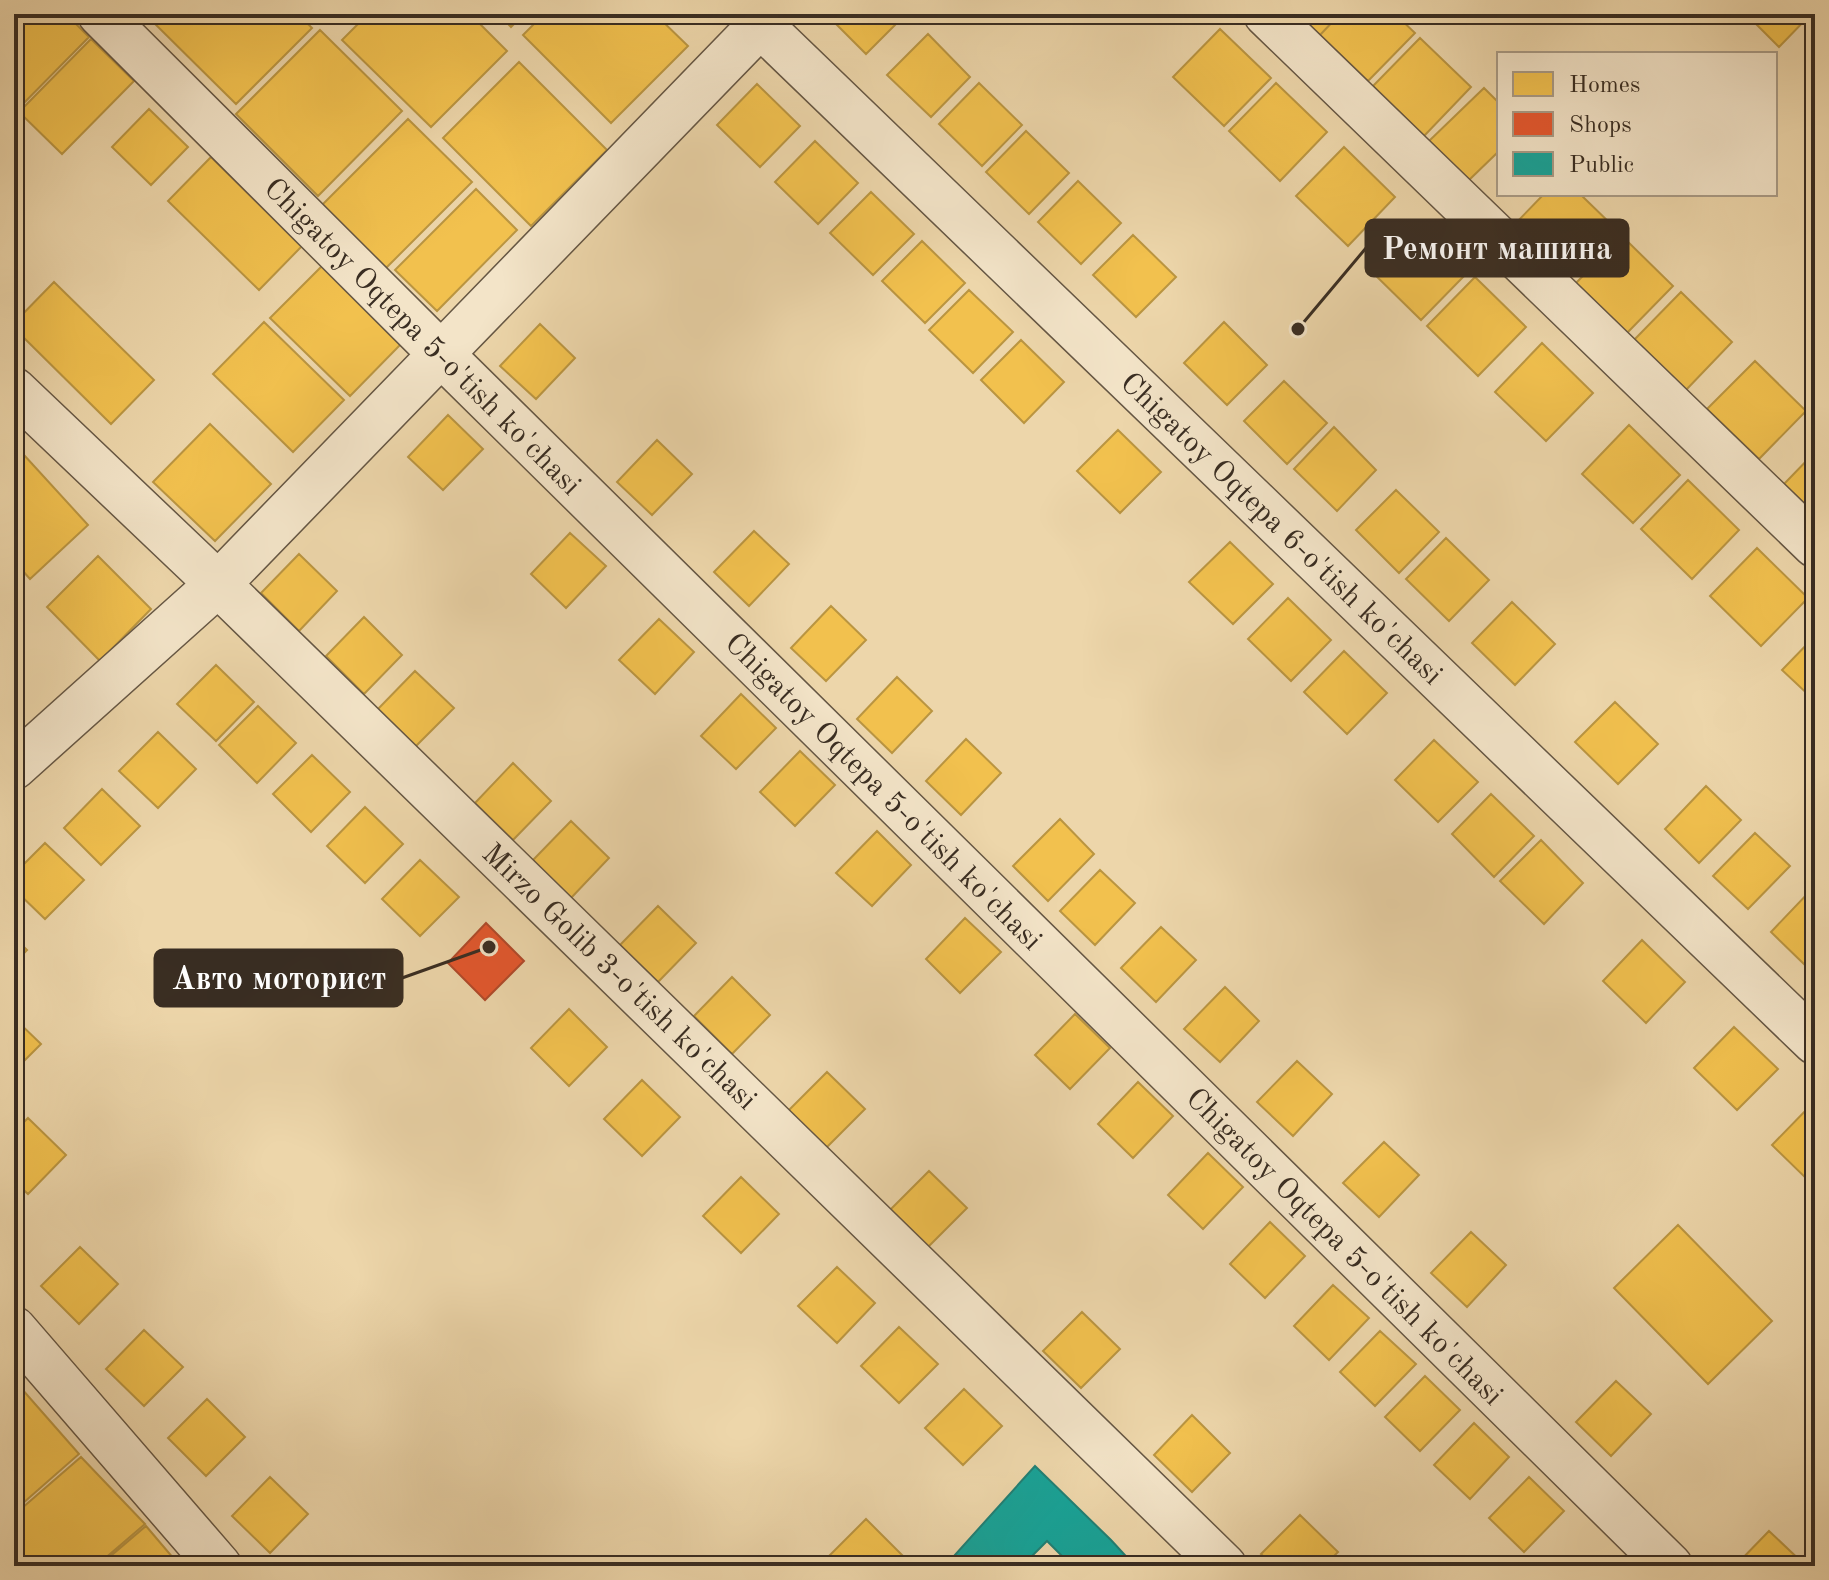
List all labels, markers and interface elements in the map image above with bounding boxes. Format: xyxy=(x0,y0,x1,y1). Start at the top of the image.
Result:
legend xyxy=(1497,52,1777,196)
text: Homes xyxy=(1569,74,1640,98)
text: Shops xyxy=(1569,114,1632,138)
text: Public xyxy=(1569,154,1634,178)
street label: Chigatoy Oqtepa 5-o'tish ko'chasi xyxy=(257,173,586,502)
callout: Ремонт машина xyxy=(1366,220,1628,276)
text: Ремонт машина xyxy=(1382,235,1612,267)
street label: Chigatoy Oqtepa 6-o'tish ko'chasi xyxy=(1114,368,1447,691)
street label: Chigatoy Oqtepa 5-o'tish ko'chasi xyxy=(718,628,1047,957)
street label: Mirzo Golib 3-o'tish ko'chasi xyxy=(476,839,762,1116)
callout: Авто моторист xyxy=(155,950,402,1006)
text: Авто моторист xyxy=(171,965,387,997)
street label: Chigatoy Oqtepa 5-o'tish ko'chasi xyxy=(1179,1083,1508,1412)

